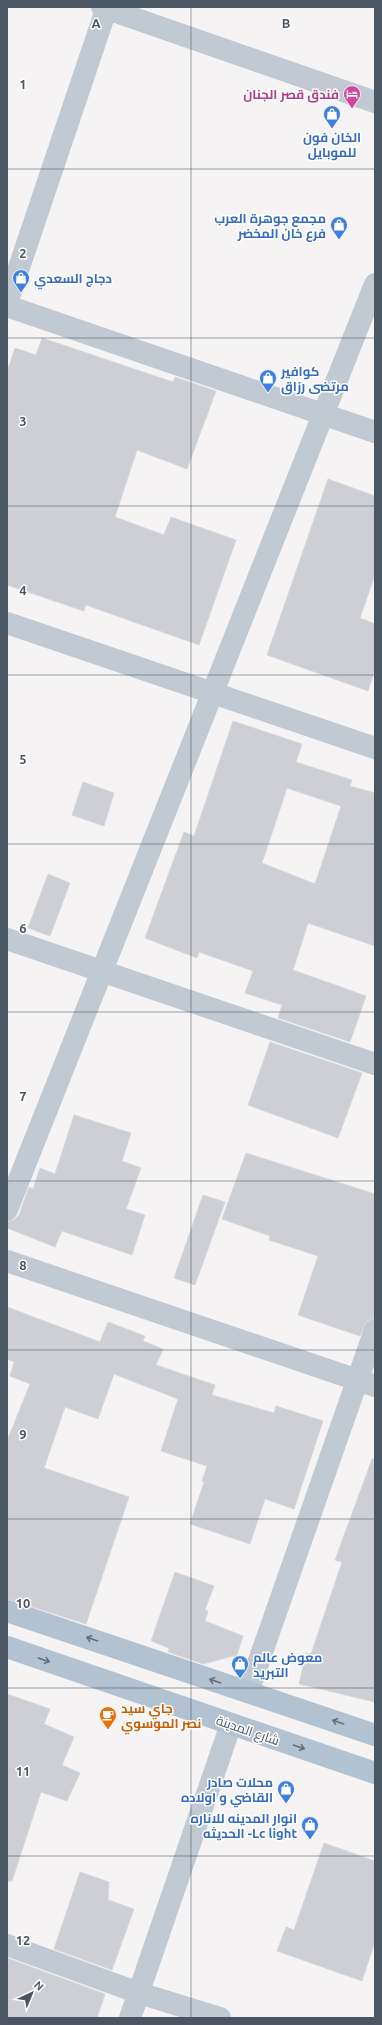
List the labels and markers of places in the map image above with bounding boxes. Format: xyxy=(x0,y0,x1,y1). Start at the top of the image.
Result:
hotel icon: فندق قصر الجنان xyxy=(342,84,362,109)
place label: فندق قصر الجنان xyxy=(243,87,339,103)
shop icon: الخان فون للموبايل xyxy=(322,104,342,129)
place label: الخان فون للموبايل xyxy=(303,130,361,161)
place label: مجمع جوهرة العرب فرع خان المخضر xyxy=(214,211,326,242)
shop icon: مجمع جوهرة العرب فرع خان المخضر xyxy=(329,215,349,240)
shop icon: دجاج السعدي xyxy=(11,268,31,293)
place label: دجاج السعدي xyxy=(34,271,112,290)
place label: كوافير مرتضى رزاق xyxy=(280,364,349,395)
shop icon: كوافير مرتضى رزاق xyxy=(258,368,278,393)
place label: معوض عالم التبريد xyxy=(253,1650,322,1680)
shop icon: معوض عالم التبريد xyxy=(230,1654,250,1679)
place label: جاي سيد نصر الموسوي xyxy=(121,1701,201,1735)
cafe icon: جاي سيد نصر الموسوي xyxy=(98,1705,118,1730)
place label: محلات صادر القاضي و اولاده xyxy=(181,1775,273,1808)
shop icon: محلات صادر القاضي و اولاده xyxy=(276,1779,296,1804)
place label: انوار المدينه للاناره الحديثه -Lc light xyxy=(190,1811,297,1841)
shop icon: انوار المدينه للاناره الحديثه -Lc light xyxy=(300,1815,320,1840)

